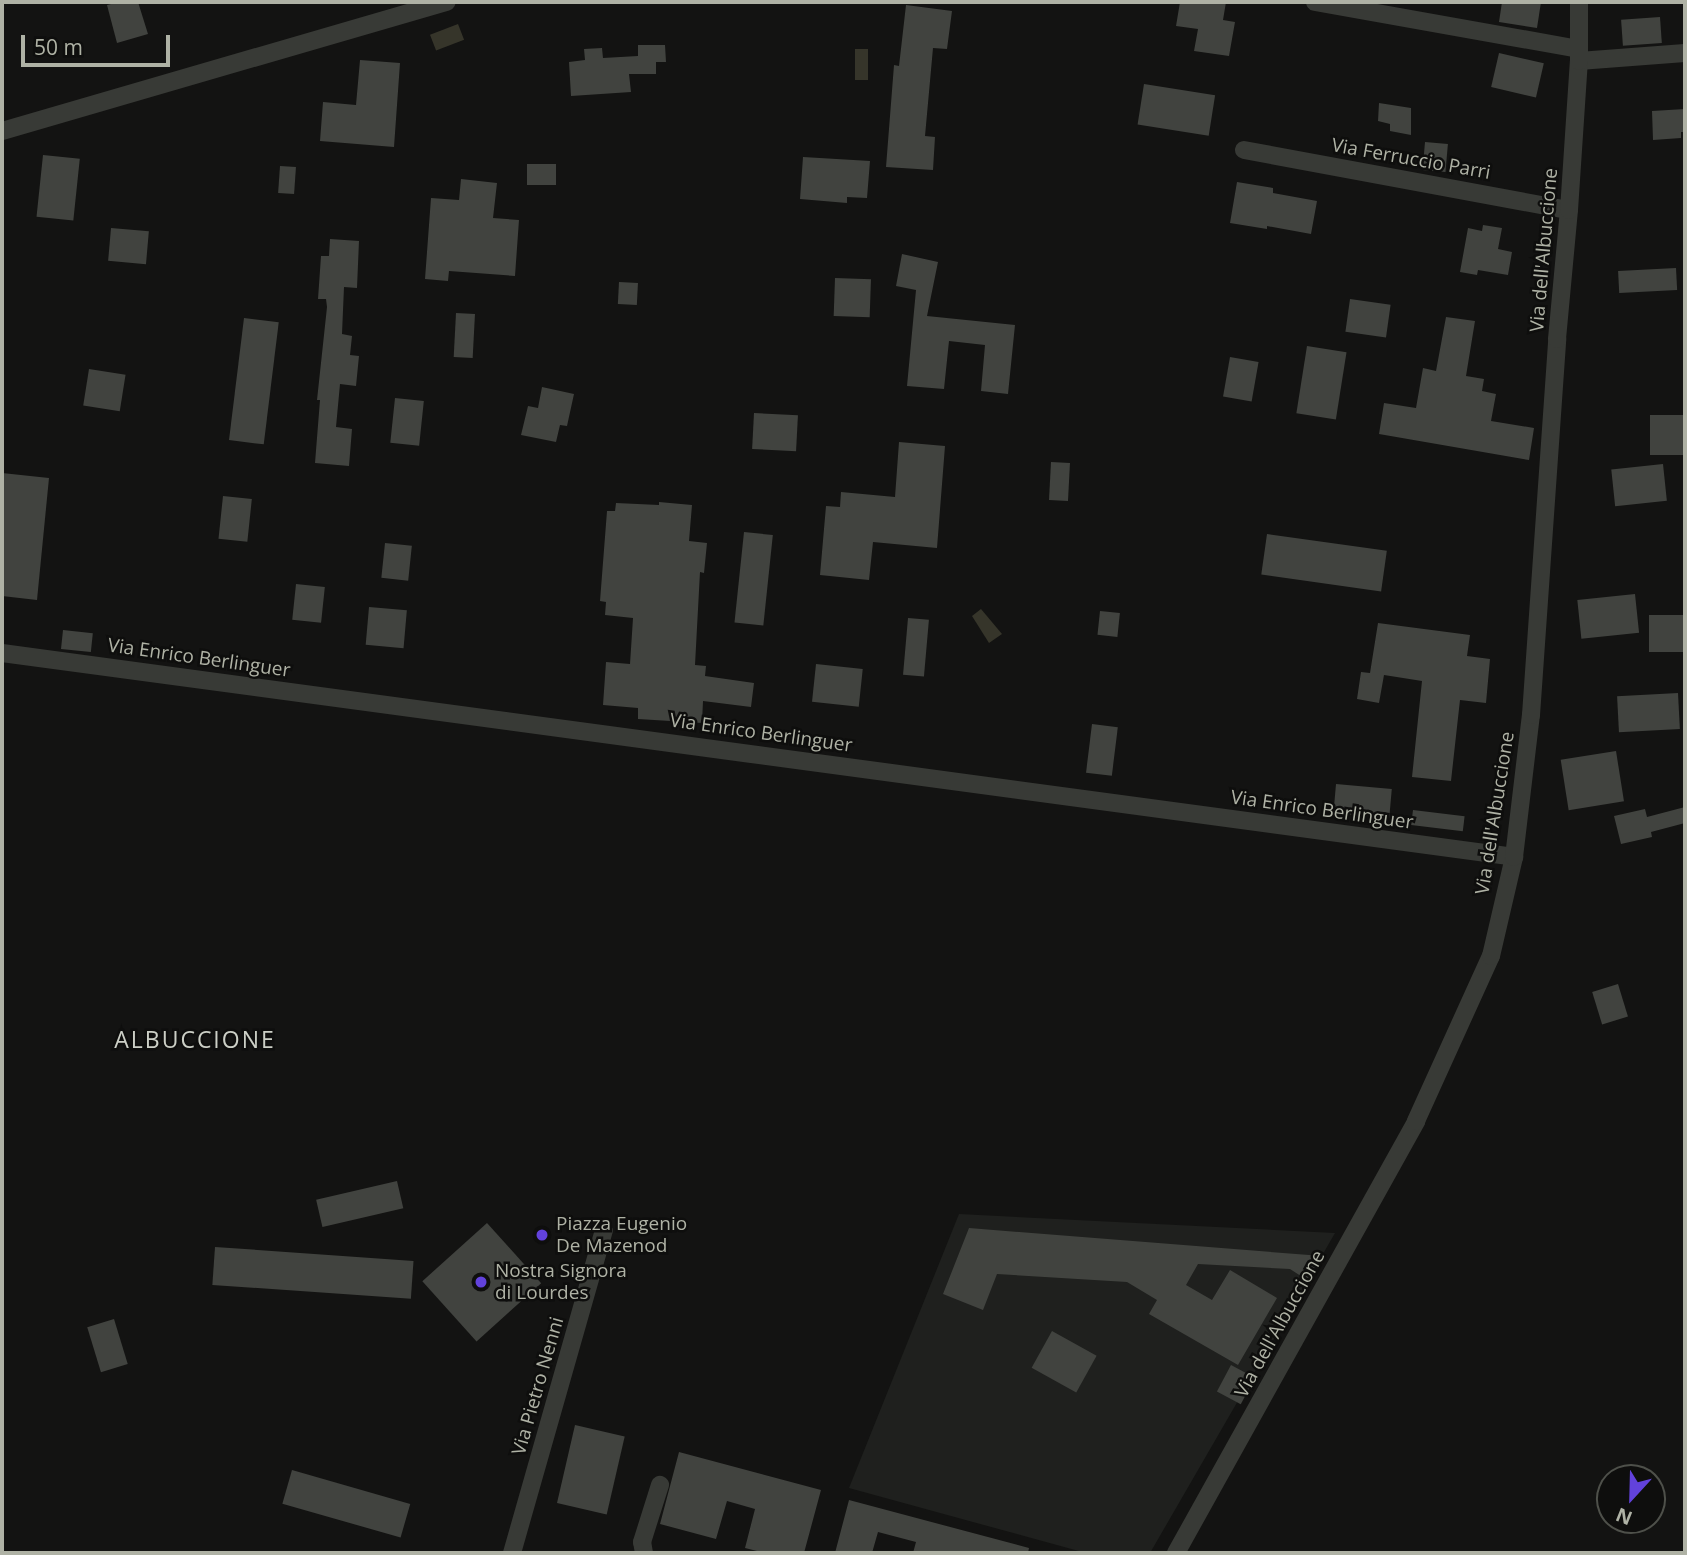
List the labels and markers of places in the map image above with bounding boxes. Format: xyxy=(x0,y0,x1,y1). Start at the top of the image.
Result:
place label: Piazza Eugenio De Mazenod xyxy=(556,1213,687,1257)
marker: Piazza Eugenio De Mazenod xyxy=(534,1227,550,1243)
place label: Nostra Signora di Lourdes xyxy=(495,1260,627,1304)
marker: Nostra Signora di Lourdes xyxy=(473,1274,489,1290)

